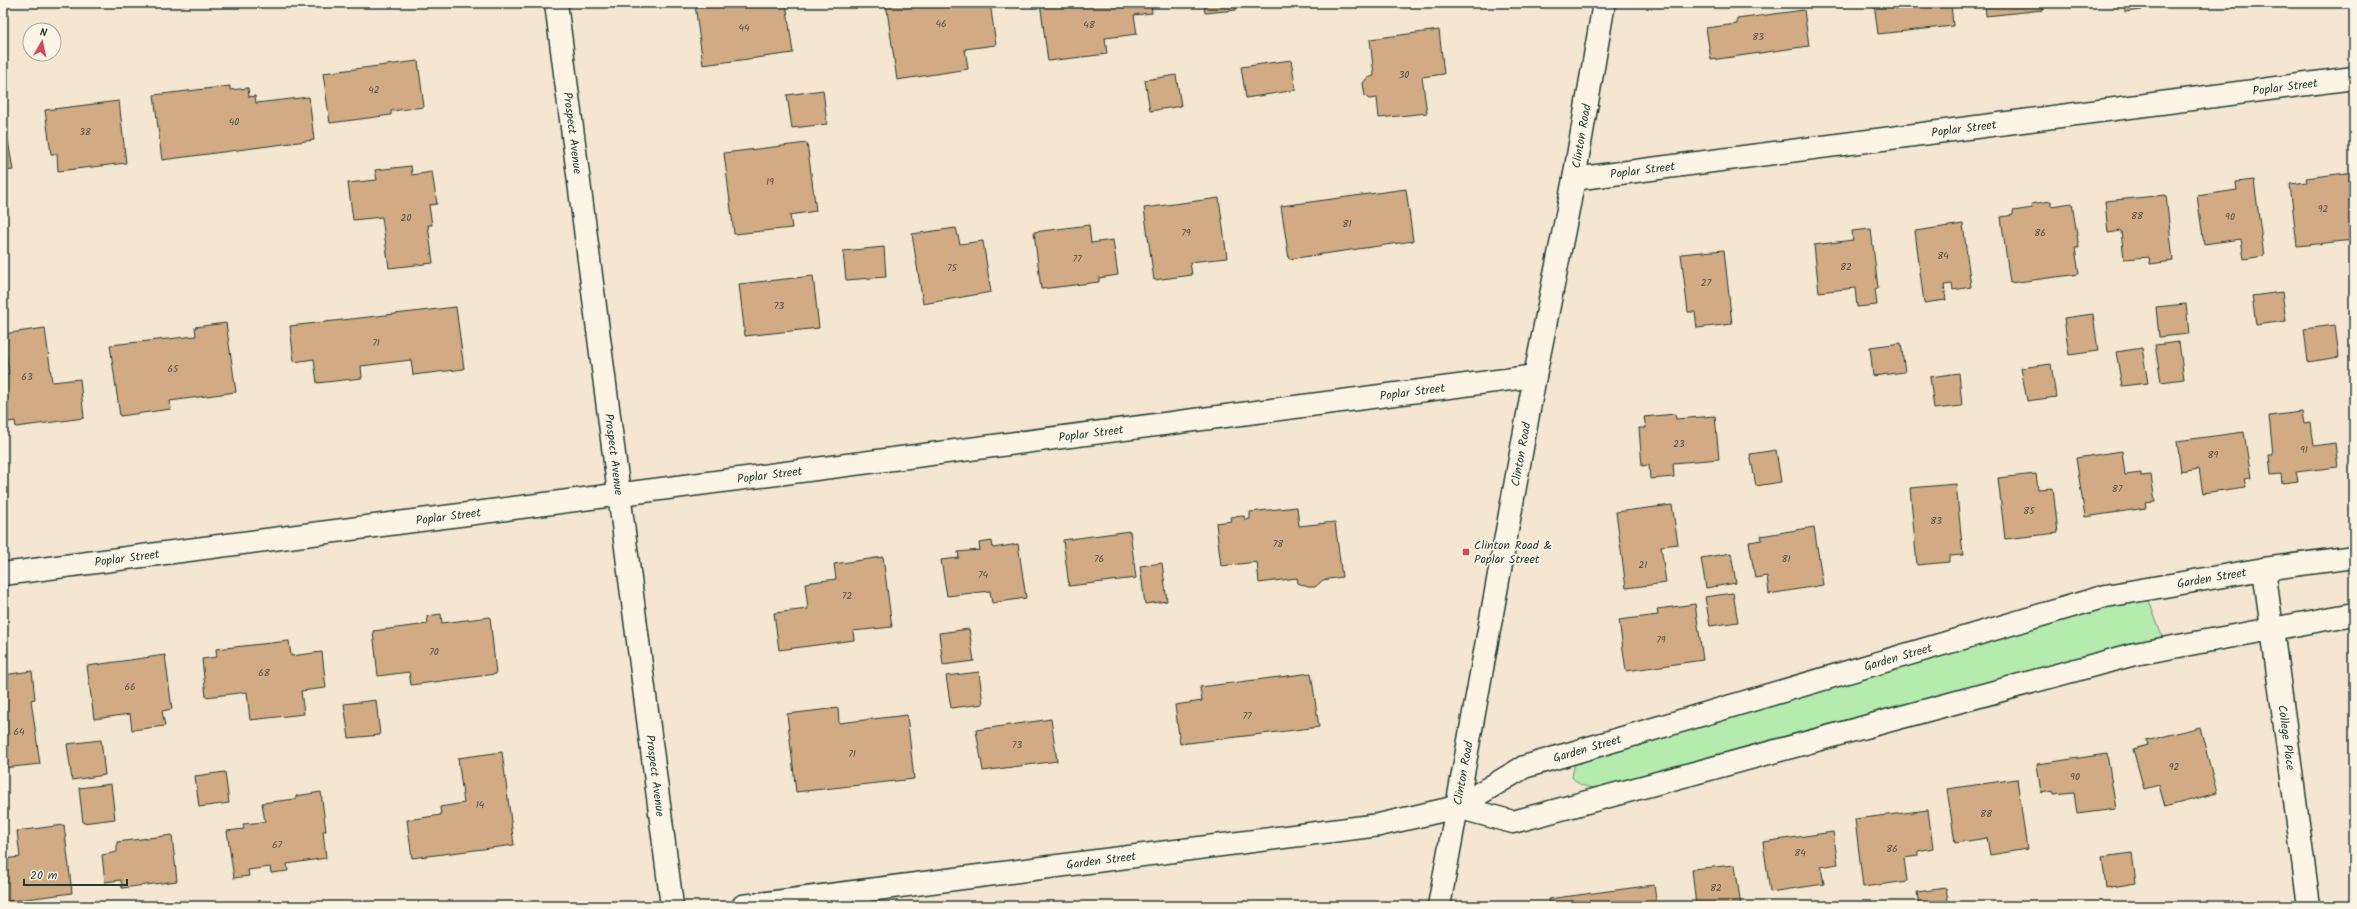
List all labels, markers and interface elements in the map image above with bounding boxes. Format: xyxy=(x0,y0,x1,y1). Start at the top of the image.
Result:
house number: 46 xyxy=(935,16,947,32)
house number: 48 xyxy=(1083,17,1096,33)
house number: 44 xyxy=(738,20,750,36)
north arrow xyxy=(22,22,62,62)
text: N xyxy=(39,24,48,43)
house number: 83 xyxy=(1752,29,1764,45)
house number: 30 xyxy=(1399,67,1409,83)
street label: Poplar Street xyxy=(2251,73,2319,101)
house number: 42 xyxy=(368,82,380,98)
street label: Prospect Avenue xyxy=(558,91,587,176)
street label: Clinton Road xyxy=(1567,102,1596,170)
house number: 40 xyxy=(229,114,239,130)
street label: Poplar Street xyxy=(1930,115,1998,142)
house number: 38 xyxy=(79,124,92,140)
street label: Poplar Street xyxy=(1609,156,1677,184)
house number: 19 xyxy=(766,174,774,190)
house number: 92 xyxy=(2318,201,2329,217)
house number: 88 xyxy=(2131,208,2144,224)
house number: 90 xyxy=(2225,209,2235,225)
house number: 20 xyxy=(401,210,411,226)
house number: 81 xyxy=(1342,216,1352,232)
house number: 79 xyxy=(1181,225,1191,241)
house number: 86 xyxy=(2034,225,2046,241)
house number: 84 xyxy=(1937,248,1949,264)
house number: 77 xyxy=(1072,251,1082,267)
house number: 82 xyxy=(1840,259,1852,275)
house number: 75 xyxy=(947,260,958,276)
house number: 27 xyxy=(1701,275,1712,291)
house number: 73 xyxy=(774,298,784,314)
house number: 71 xyxy=(372,335,380,351)
house number: 65 xyxy=(168,361,179,377)
house number: 63 xyxy=(21,369,33,385)
street label: Poplar Street xyxy=(1379,378,1446,405)
street label: Prospect Avenue xyxy=(599,412,629,497)
street label: Poplar Street xyxy=(1057,420,1125,447)
street label: Clinton Road xyxy=(1506,420,1536,488)
house number: 23 xyxy=(1673,436,1685,452)
house number: 91 xyxy=(2300,442,2308,458)
house number: 89 xyxy=(2208,447,2219,463)
street label: Poplar Street xyxy=(736,461,804,489)
house number: 87 xyxy=(2112,481,2123,497)
street label: Poplar Street xyxy=(415,503,482,530)
house number: 85 xyxy=(2023,503,2035,519)
house number: 83 xyxy=(1930,513,1942,529)
house number: 78 xyxy=(1273,536,1284,552)
place label: Clinton Road & Poplar Street xyxy=(1474,536,1552,569)
street label: Poplar Street xyxy=(93,544,161,572)
marker: Clinton Road & Poplar Street xyxy=(1461,547,1471,557)
house number: 76 xyxy=(1094,551,1104,567)
house number: 81 xyxy=(1781,551,1791,567)
house number: 21 xyxy=(1639,557,1647,573)
street label: Garden Street xyxy=(2176,563,2248,593)
house number: 74 xyxy=(978,567,989,583)
house number: 72 xyxy=(842,588,852,604)
house number: 79 xyxy=(1656,632,1666,648)
street label: Garden Street xyxy=(1862,638,1935,676)
house number: 70 xyxy=(429,644,439,660)
house number: 68 xyxy=(258,665,271,681)
house number: 66 xyxy=(124,679,136,695)
street label: College Place xyxy=(2273,704,2300,772)
house number: 77 xyxy=(1242,708,1252,724)
house number: 64 xyxy=(13,724,25,740)
street label: Garden Street xyxy=(1551,729,1624,767)
street label: Prospect Avenue xyxy=(641,734,670,818)
house number: 73 xyxy=(1012,737,1022,753)
street label: Clinton Road xyxy=(1448,739,1478,807)
house number: 71 xyxy=(848,746,856,762)
house number: 92 xyxy=(2169,759,2180,775)
house number: 90 xyxy=(2070,769,2080,785)
house number: 14 xyxy=(476,797,485,813)
house number: 88 xyxy=(1980,806,1993,822)
house number: 67 xyxy=(272,837,282,853)
house number: 86 xyxy=(1886,841,1898,857)
house number: 84 xyxy=(1794,845,1806,861)
street label: Garden Street xyxy=(1065,846,1137,874)
scale bar xyxy=(24,861,127,887)
text: 20 m xyxy=(30,866,58,885)
house number: 82 xyxy=(1710,880,1722,896)

